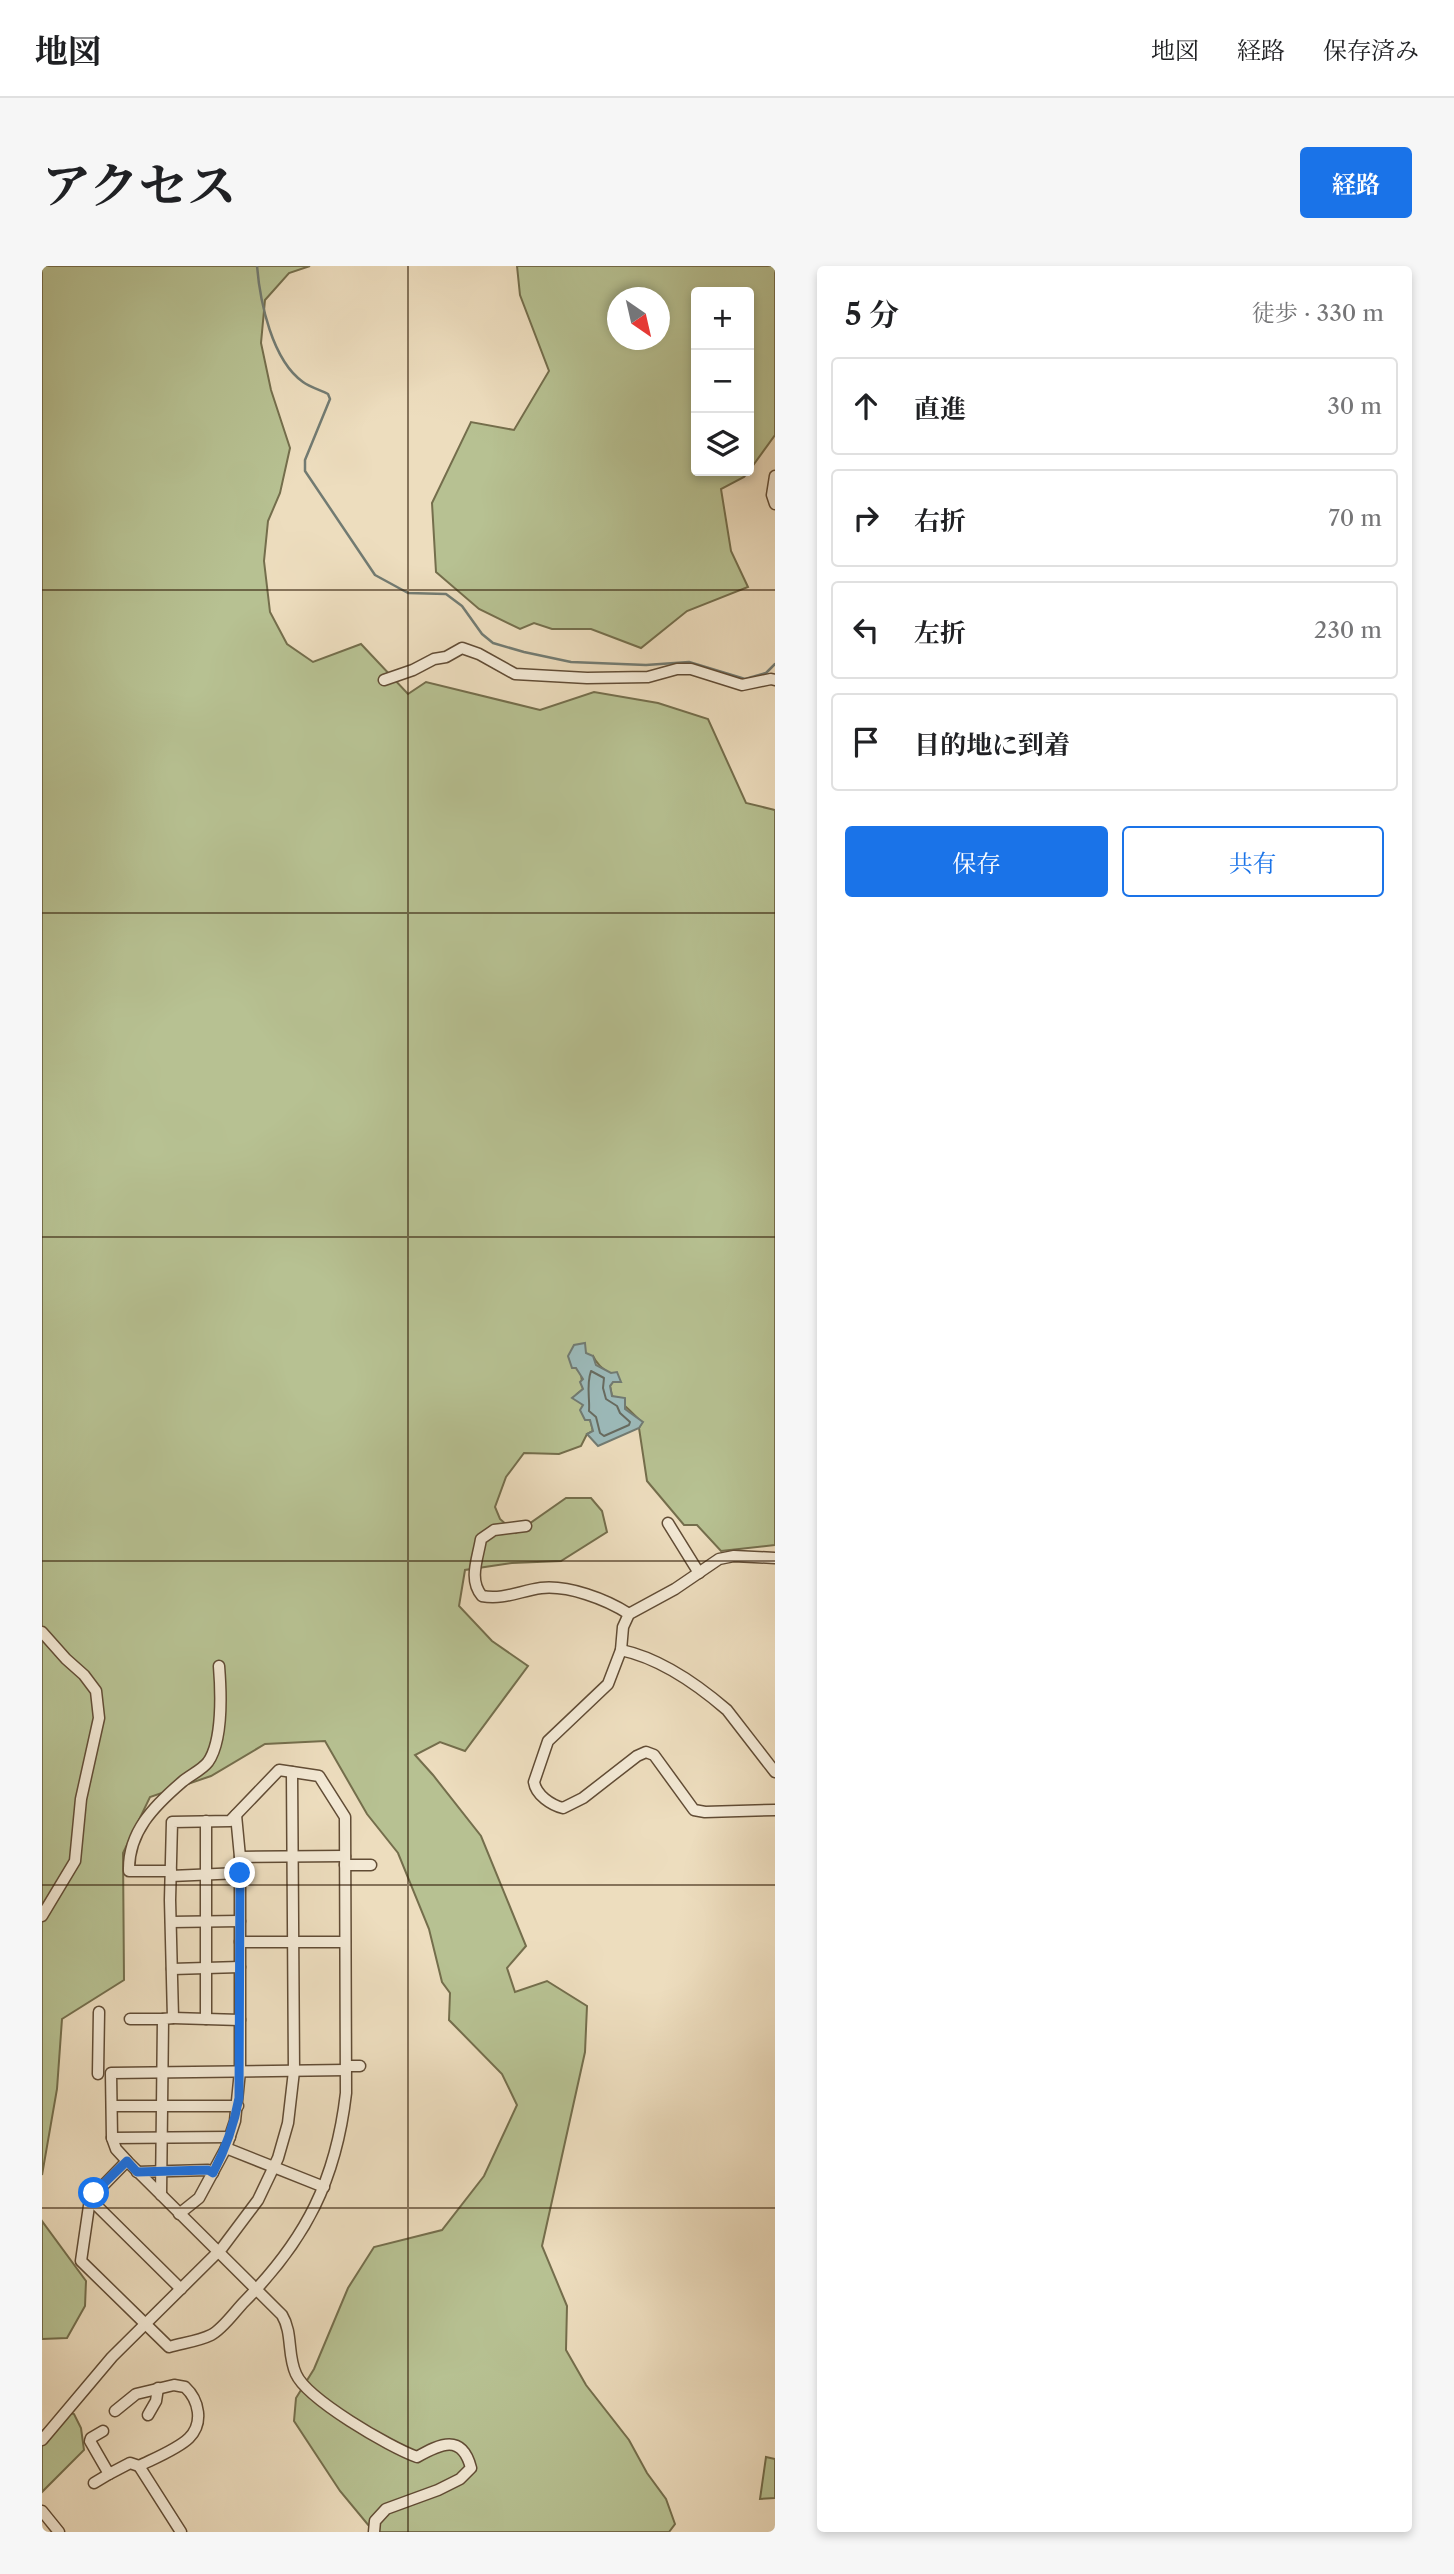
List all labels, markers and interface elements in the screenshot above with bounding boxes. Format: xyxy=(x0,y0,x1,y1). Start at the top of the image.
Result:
text: 地図 xyxy=(35,31,101,72)
text: 地図 xyxy=(1151,36,1199,65)
text: 経路 xyxy=(1237,36,1285,65)
text: 保存済み xyxy=(1323,36,1419,65)
button: 経路 xyxy=(1300,147,1412,218)
text: アクセス xyxy=(42,155,237,216)
north arrow xyxy=(607,287,670,350)
map controls xyxy=(691,287,754,476)
button: + xyxy=(691,287,754,350)
text: 5 分 xyxy=(845,296,899,333)
text: 徒歩 · 330 m xyxy=(1252,299,1384,327)
button: − xyxy=(691,350,754,413)
icon: ahead xyxy=(847,387,885,425)
text: 30 m xyxy=(1327,392,1382,420)
text: 直進 xyxy=(914,393,966,425)
button: layers xyxy=(691,413,754,476)
icon: right xyxy=(847,499,885,537)
text: 70 m xyxy=(1329,504,1382,532)
text: 右折 xyxy=(914,505,966,537)
icon: left xyxy=(847,611,885,649)
text: 230 m xyxy=(1314,616,1382,644)
text: 左折 xyxy=(914,617,966,649)
icon: arrive xyxy=(847,723,885,761)
text: 目的地に到着 xyxy=(914,729,1070,761)
button: 保存 xyxy=(845,826,1108,897)
button: 共有 xyxy=(1122,826,1384,897)
route end xyxy=(224,1857,255,1888)
route start xyxy=(78,2177,109,2208)

